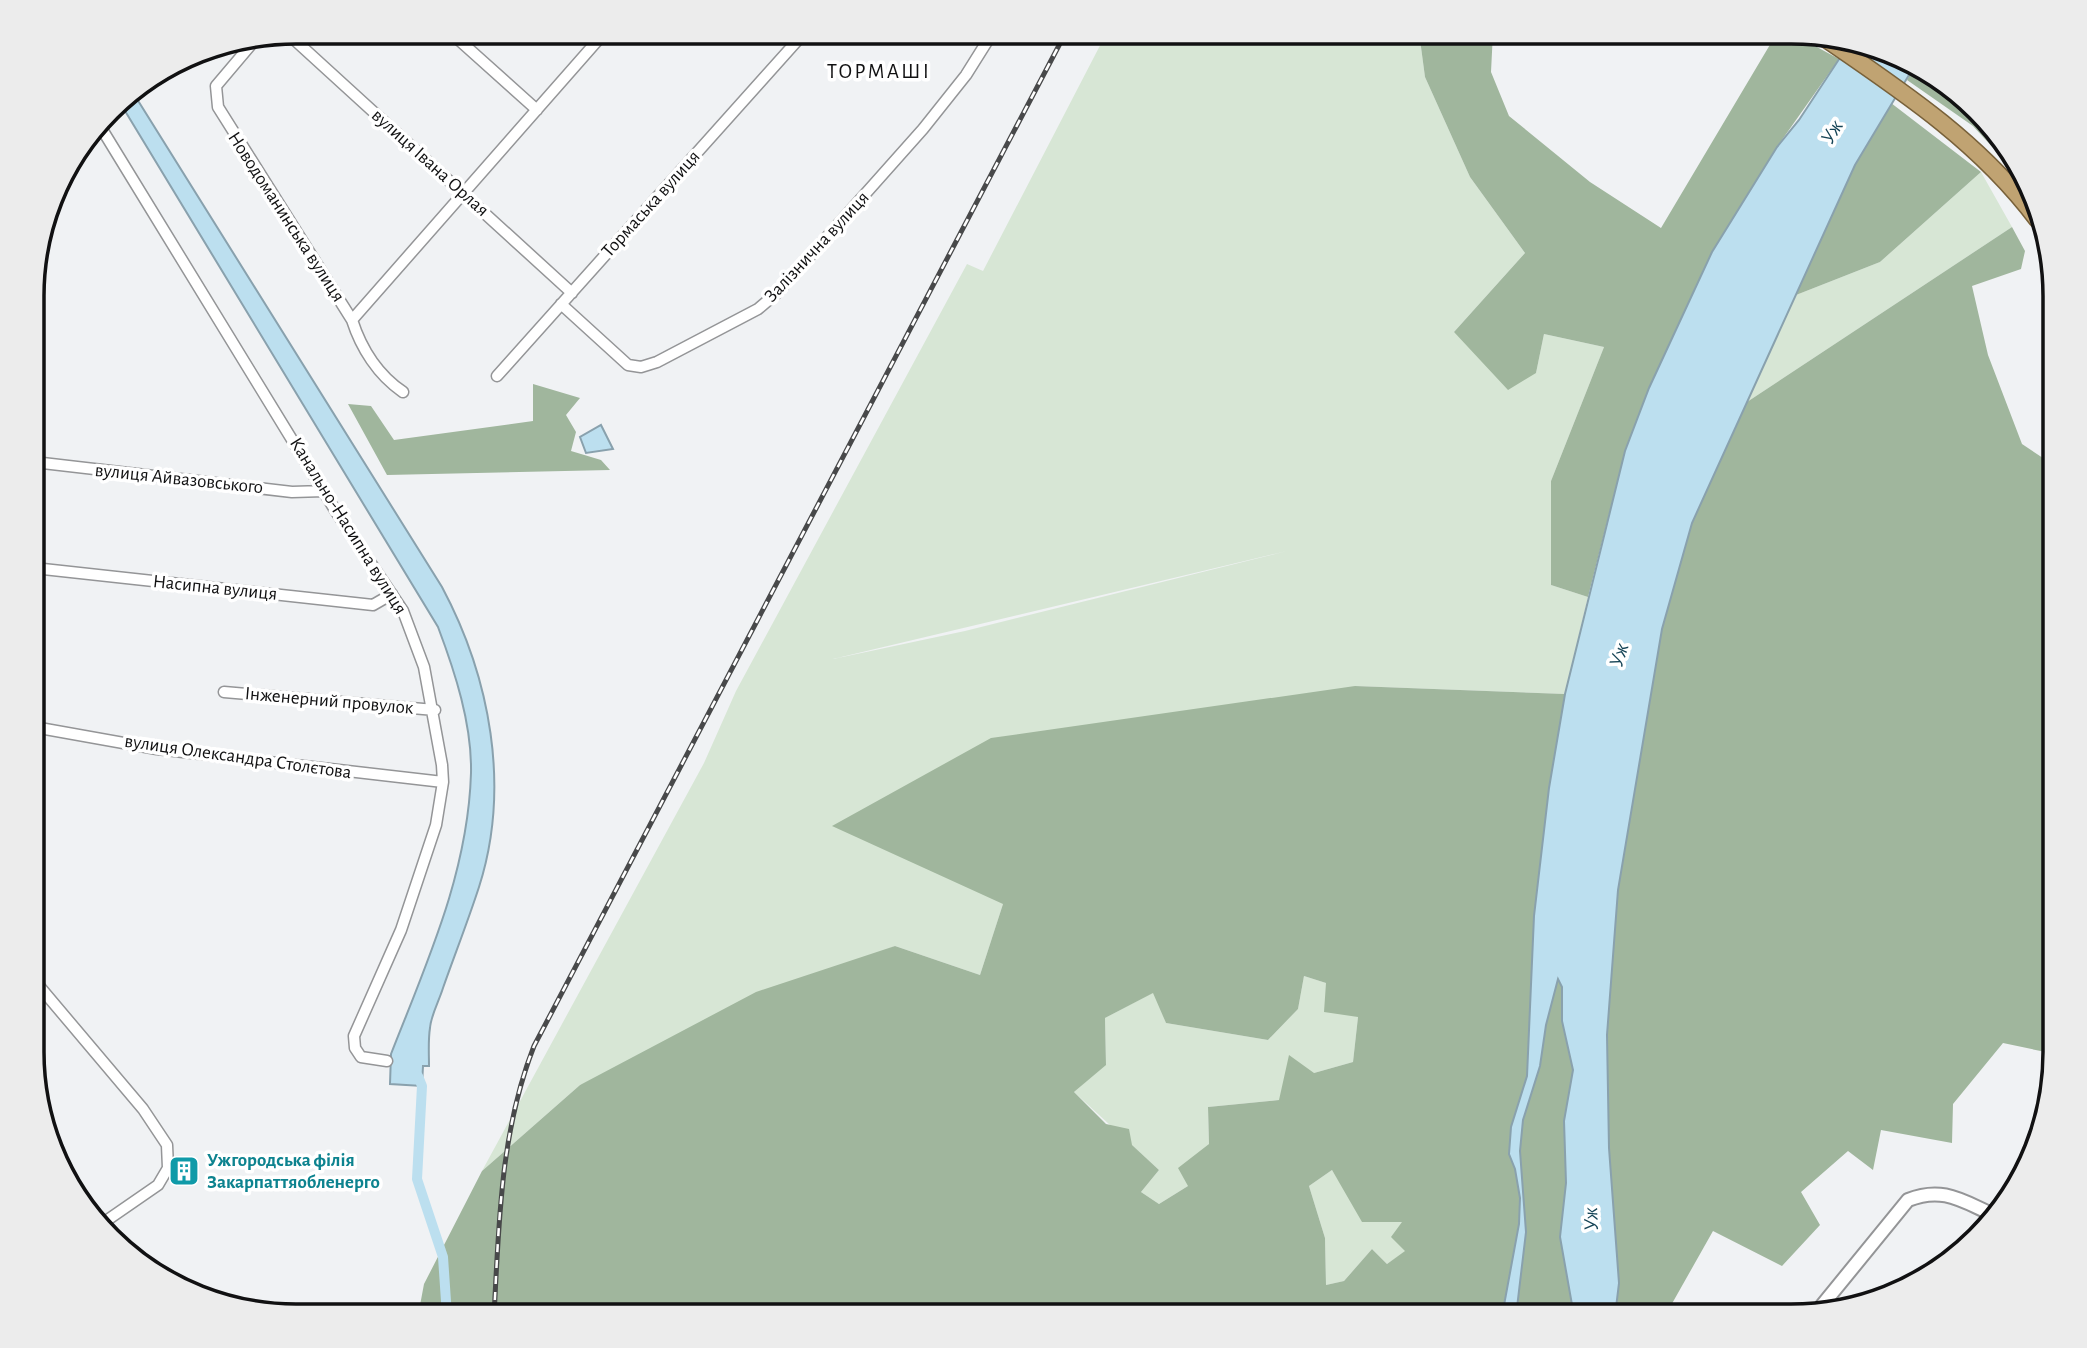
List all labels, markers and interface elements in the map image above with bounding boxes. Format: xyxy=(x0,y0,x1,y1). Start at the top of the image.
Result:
district label: ТОРМАШІ xyxy=(827,61,931,82)
street label: вулиця Івана Орлая xyxy=(368,106,492,220)
water label: Уж xyxy=(1817,116,1847,148)
street label: Новодоманинська вулиця xyxy=(224,129,348,305)
street label: Тормаська вулиця xyxy=(598,147,704,261)
street label: Залізнична вулиця xyxy=(761,188,873,306)
street label: Канально-Насипна вулиця xyxy=(286,434,410,618)
street label: вулиця Айвазовського xyxy=(94,461,264,497)
street label: Насипна вулиця xyxy=(152,572,278,604)
water label: Уж xyxy=(1606,640,1633,669)
street label: Інженерний провулок xyxy=(244,684,414,718)
street label: вулиця Олександра Столєтова xyxy=(123,732,353,782)
place label: Ужгородська філія Закарпаттяобленерго xyxy=(207,1151,380,1192)
building icon: Ужгородська філія Закарпаттяобленерго xyxy=(167,1154,201,1188)
water label: Уж xyxy=(1580,1207,1602,1231)

